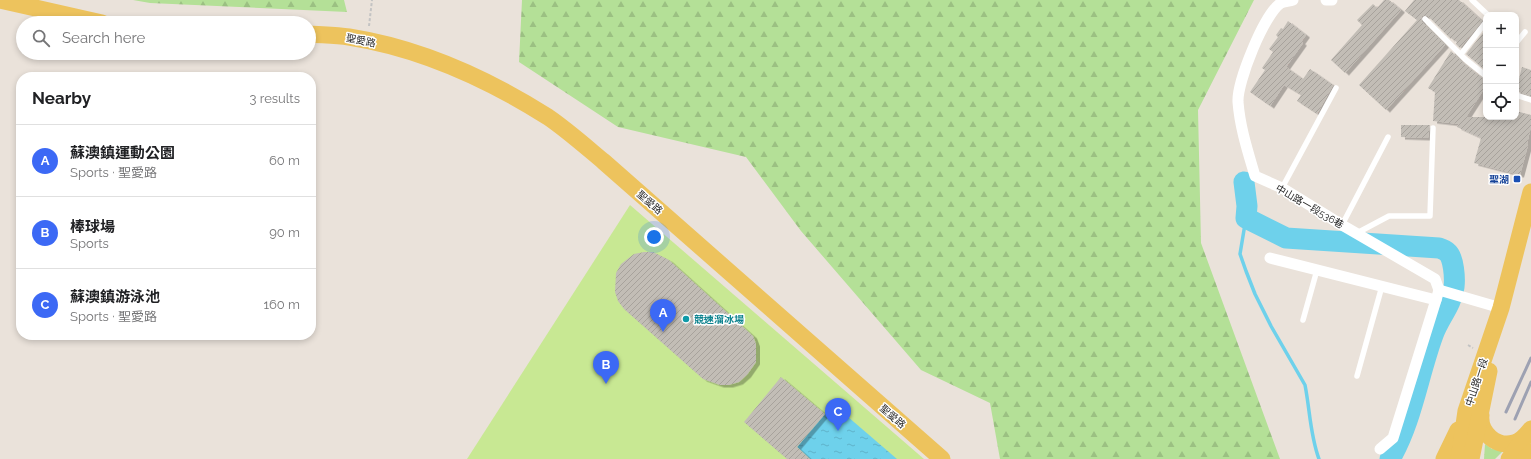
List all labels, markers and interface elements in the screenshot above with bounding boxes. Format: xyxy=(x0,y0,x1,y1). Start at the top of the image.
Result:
map controls xyxy=(1483,12,1519,120)
button: + xyxy=(1483,12,1519,48)
search box xyxy=(16,16,316,60)
icon: search xyxy=(30,27,52,49)
text: Search here xyxy=(62,29,145,47)
street label: 聖愛路 xyxy=(345,32,377,49)
button: − xyxy=(1483,48,1519,84)
button: locate xyxy=(1483,84,1519,120)
text: Nearby xyxy=(32,88,91,108)
text: 3 results xyxy=(250,91,300,106)
text: 蘇澳鎮運動公園 xyxy=(70,144,175,162)
text: A xyxy=(41,153,49,168)
text: 60 m xyxy=(269,153,300,168)
text: Sports · 聖愛路 xyxy=(70,165,157,180)
place label: 聖湖 xyxy=(1489,174,1509,185)
marker: 聖湖 xyxy=(1512,174,1522,184)
street label: 中山路一段536巷 xyxy=(1274,182,1346,230)
street label: 聖愛路 xyxy=(635,188,665,216)
text: 棒球場 xyxy=(70,218,115,236)
text: B xyxy=(41,225,49,240)
text: 90 m xyxy=(269,225,300,240)
your location xyxy=(644,227,664,247)
text: Sports xyxy=(70,236,109,251)
text: 蘇澳鎮游泳池 xyxy=(70,288,160,306)
text: C xyxy=(41,297,49,312)
text: 160 m xyxy=(263,297,300,312)
pin: A xyxy=(650,299,676,332)
text: Sports · 聖愛路 xyxy=(70,309,157,324)
marker: 競速溜冰場 xyxy=(681,314,691,324)
place label: 競速溜冰場 xyxy=(694,314,744,325)
pin: B xyxy=(593,351,619,384)
street label: 中山路一段 xyxy=(1464,357,1489,408)
pin: C xyxy=(825,398,851,431)
street label: 聖愛路 xyxy=(878,402,908,430)

